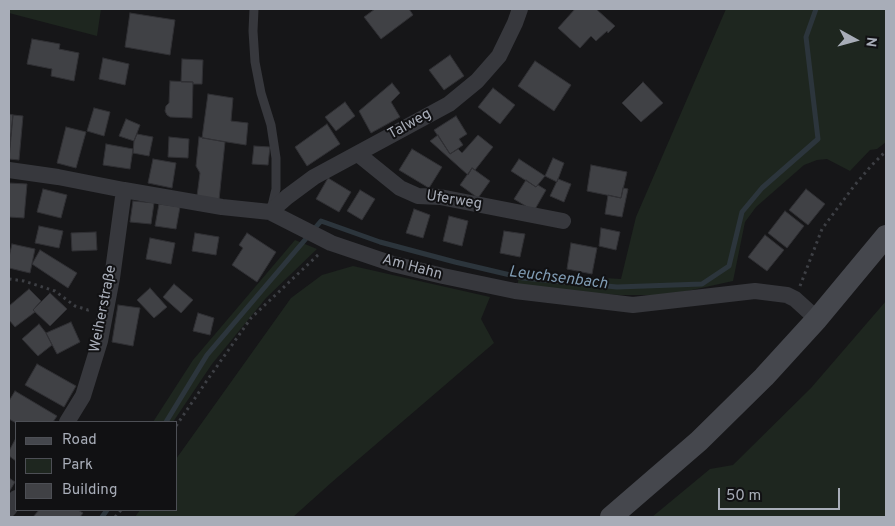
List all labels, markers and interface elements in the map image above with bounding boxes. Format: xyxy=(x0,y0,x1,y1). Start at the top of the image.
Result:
north arrow xyxy=(830,15,880,65)
text: N xyxy=(861,36,879,48)
street label: Talweg xyxy=(385,106,435,144)
street label: Uferweg xyxy=(425,188,483,214)
street label: Am Hahn xyxy=(380,251,444,285)
water label: Leuchsenbach xyxy=(507,263,609,295)
street label: Weiherstraße xyxy=(87,264,121,354)
legend xyxy=(15,421,178,511)
text: Road xyxy=(62,431,97,450)
text: Park xyxy=(62,456,93,475)
scale bar xyxy=(720,478,842,510)
text: Building xyxy=(62,481,117,500)
text: 50 m xyxy=(726,487,761,506)

